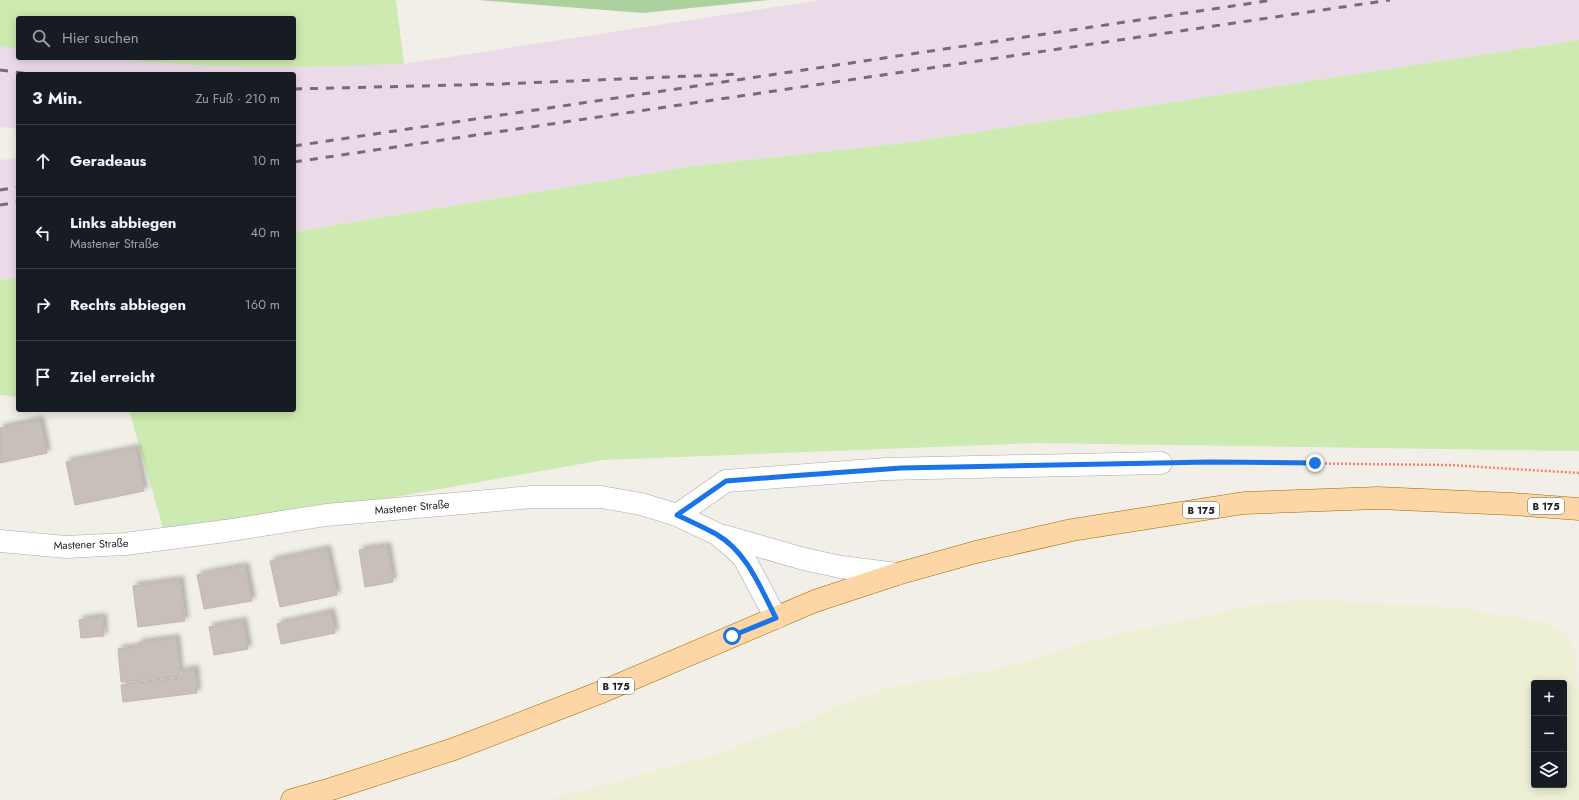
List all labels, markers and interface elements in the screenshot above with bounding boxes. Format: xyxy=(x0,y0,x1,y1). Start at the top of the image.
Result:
search box xyxy=(16,16,296,60)
icon: search xyxy=(30,27,52,49)
text: Hier suchen xyxy=(62,27,139,49)
text: 3 Min. xyxy=(32,86,83,110)
text: Zu Fuß · 210 m xyxy=(195,89,280,108)
icon: ahead xyxy=(32,150,54,172)
text: Geradeaus xyxy=(70,150,146,172)
text: 10 m xyxy=(252,151,280,170)
text: Links abbiegen xyxy=(70,212,176,234)
icon: left xyxy=(32,222,54,244)
text: 40 m xyxy=(251,223,280,242)
text: Mastener Straße xyxy=(70,234,159,253)
icon: right xyxy=(32,294,54,316)
text: Rechts abbiegen xyxy=(70,294,186,316)
text: 160 m xyxy=(245,295,280,314)
icon: arrive xyxy=(32,366,54,388)
text: Ziel erreicht xyxy=(70,366,155,388)
route end xyxy=(1306,454,1324,472)
street label: Mastener Straße xyxy=(374,496,450,518)
road number: B 175 xyxy=(1528,498,1564,514)
road number: B 175 xyxy=(1183,502,1219,518)
street label: Mastener Straße xyxy=(53,535,129,553)
route start xyxy=(723,627,741,645)
road number: B 175 xyxy=(598,678,634,694)
map controls xyxy=(1531,680,1567,788)
button: + xyxy=(1531,680,1567,716)
button: − xyxy=(1531,716,1567,752)
button: layers xyxy=(1531,752,1567,788)

